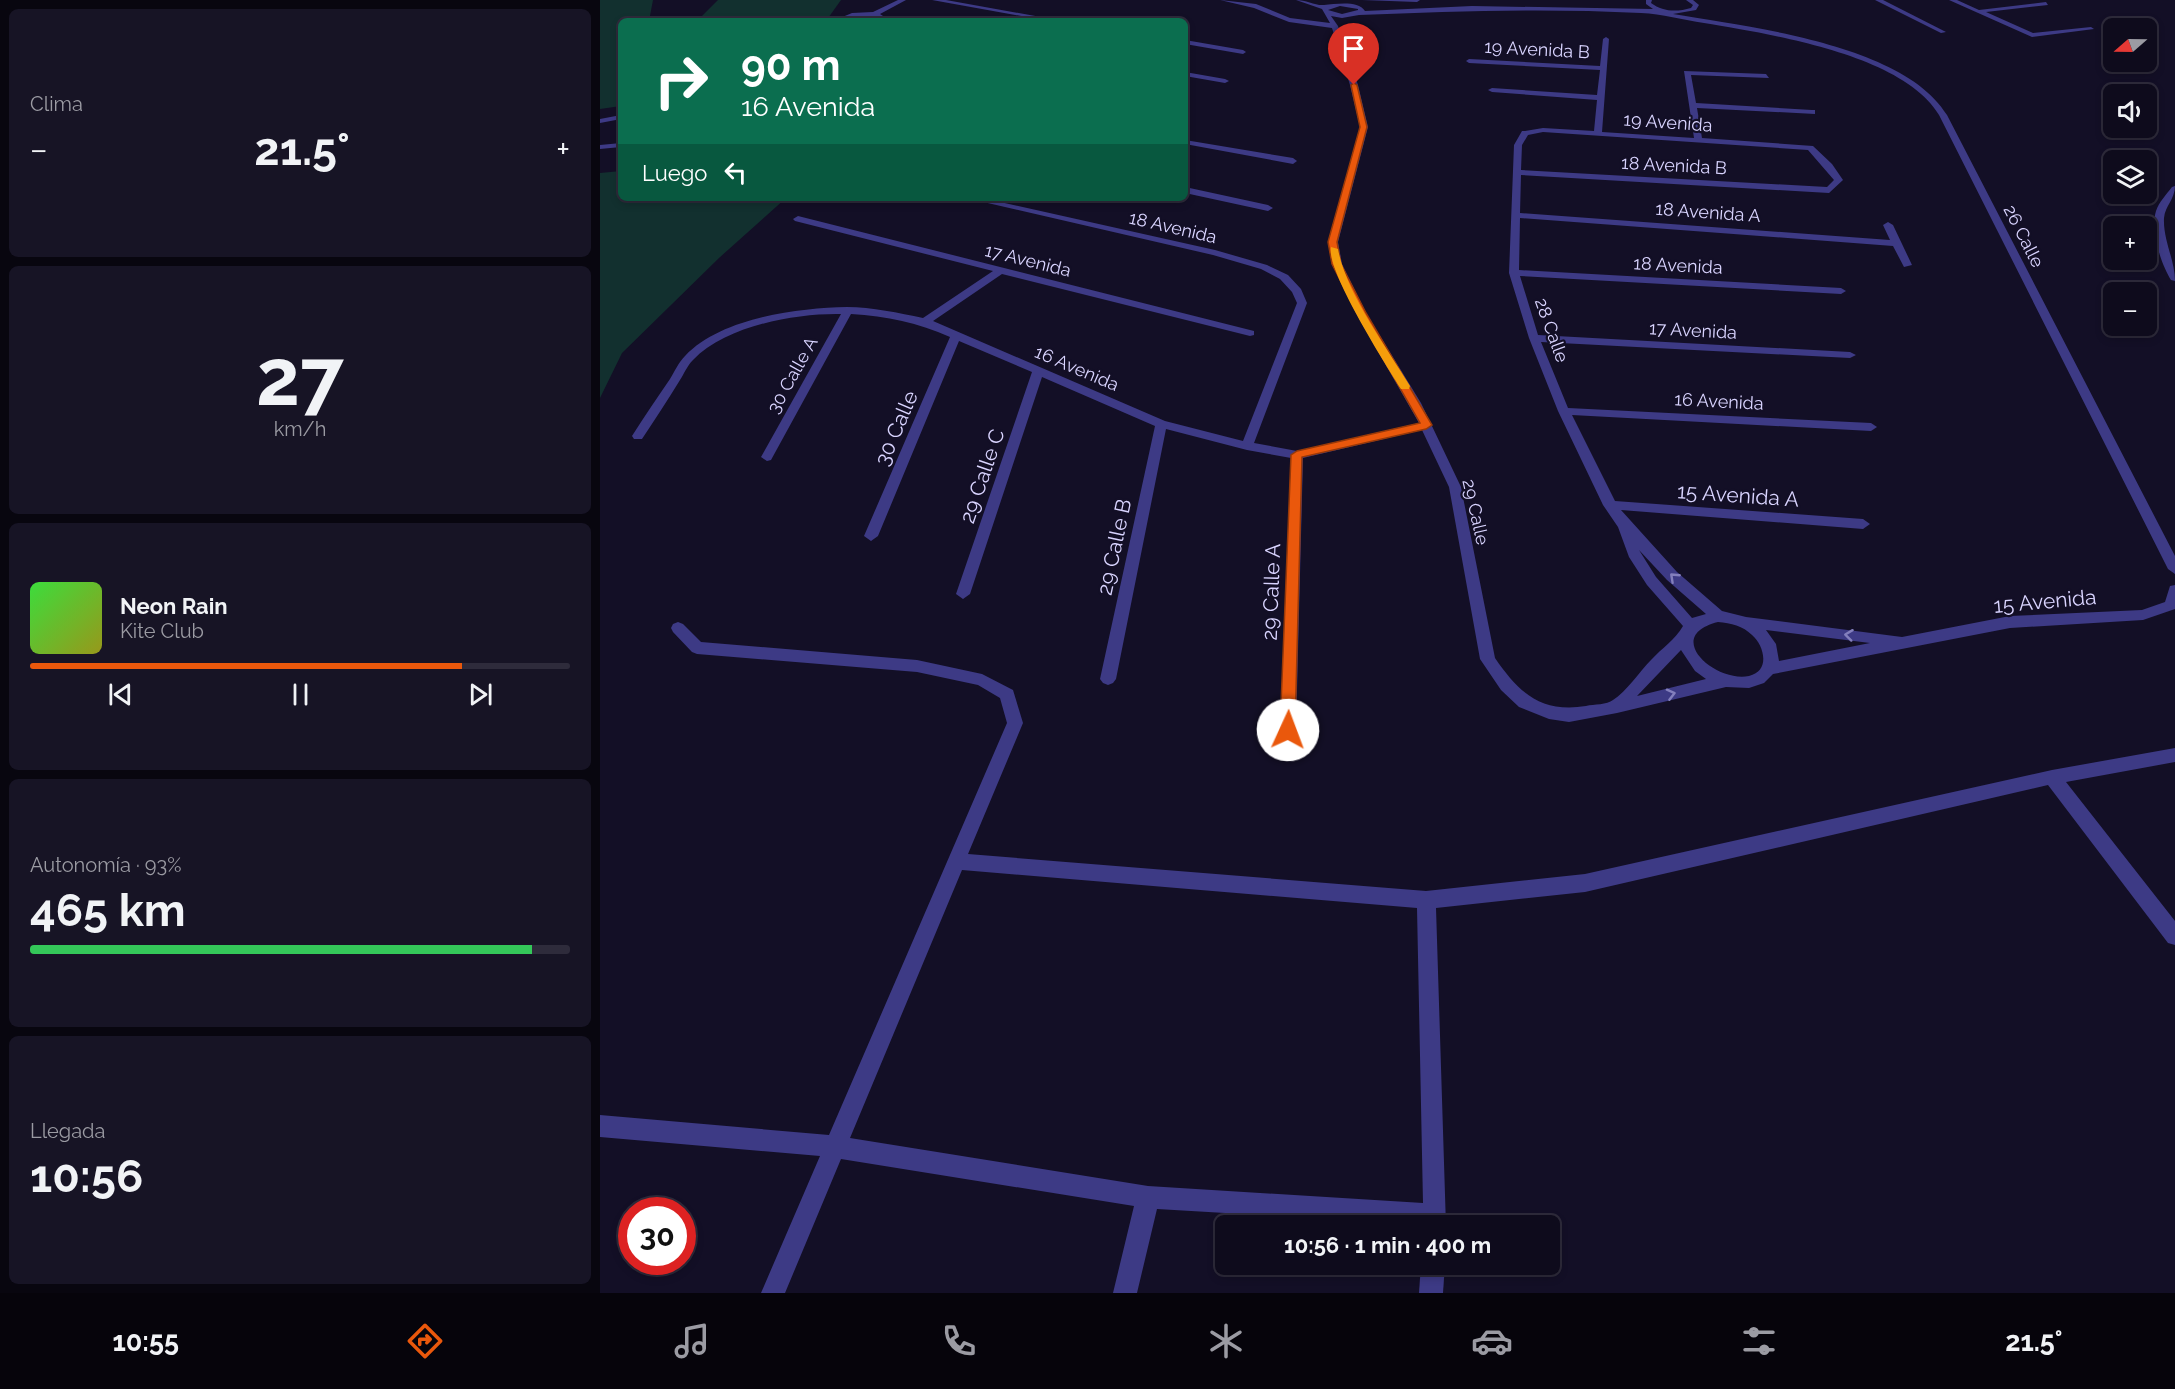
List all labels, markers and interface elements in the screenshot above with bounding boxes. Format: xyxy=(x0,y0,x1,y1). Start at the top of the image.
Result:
north arrow xyxy=(2103,18,2157,72)
map controls xyxy=(2103,18,2157,336)
pin xyxy=(1328,23,1379,85)
icon: arrive xyxy=(1337,32,1370,65)
street label: 19 Avenida B xyxy=(1484,36,1590,62)
text: 90 m xyxy=(741,41,841,90)
icon: right xyxy=(642,42,720,120)
button: sound xyxy=(2103,84,2157,138)
text: 16 Avenida xyxy=(741,91,875,122)
text: Clima xyxy=(30,92,83,116)
street label: 19 Avenida xyxy=(1623,108,1713,136)
text: 21.5° xyxy=(254,123,350,176)
text: − xyxy=(30,130,48,169)
text: + xyxy=(556,130,570,169)
button: layers xyxy=(2103,150,2157,204)
street label: 18 Avenida B xyxy=(1621,152,1727,178)
icon: left xyxy=(719,156,752,189)
text: Luego xyxy=(642,160,707,186)
street label: 18 Avenida A xyxy=(1655,198,1761,226)
street label: 26 Calle xyxy=(1999,201,2049,271)
street label: 18 Avenida xyxy=(1127,207,1219,247)
button: + xyxy=(2103,216,2157,270)
street label: 17 Avenida xyxy=(983,239,1073,281)
street label: 18 Avenida xyxy=(1633,252,1723,278)
button: − xyxy=(2103,282,2157,336)
street label: 28 Calle xyxy=(1531,295,1573,366)
street label: 17 Avenida xyxy=(1648,317,1738,343)
text: 27 xyxy=(256,332,344,423)
street label: 30 Calle A xyxy=(762,333,822,417)
street label: 16 Avenida xyxy=(1032,341,1122,395)
street label: 30 Calle xyxy=(869,387,923,469)
street label: 16 Avenida xyxy=(1674,388,1764,414)
text: km/h xyxy=(274,417,326,441)
street label: 29 Calle C xyxy=(954,426,1010,526)
street label: 29 Calle xyxy=(1458,477,1494,547)
street label: 15 Avenida A xyxy=(1676,478,1800,512)
street label: 29 Calle B xyxy=(1092,497,1136,597)
street label: 29 Calle A xyxy=(1257,543,1285,641)
one-way arrow xyxy=(1671,573,1681,584)
street label: 15 Avenida xyxy=(1993,584,2097,618)
text: Neon Rain xyxy=(120,593,228,619)
text: Kite Club xyxy=(120,619,204,643)
one-way arrow xyxy=(1845,629,1854,642)
icon: previous xyxy=(104,678,137,711)
icon: pause xyxy=(284,678,317,711)
icon: next xyxy=(464,678,497,711)
one-way arrow xyxy=(1666,688,1676,701)
position arrow xyxy=(1256,698,1320,762)
text: Autonomía · 93% xyxy=(30,853,181,877)
text: 465 km xyxy=(30,884,186,937)
text: Llegada xyxy=(30,1119,105,1143)
text: 10:56 xyxy=(30,1150,143,1203)
speed limit sign: 30 xyxy=(618,1197,696,1275)
text: 10:56 · 1 min · 400 m xyxy=(1284,1232,1491,1258)
icon: directions xyxy=(404,1320,446,1362)
icon: music xyxy=(671,1320,713,1362)
icon: phone xyxy=(938,1320,980,1362)
icon: climate xyxy=(1205,1320,1247,1362)
icon: car xyxy=(1471,1320,1513,1362)
icon: filters xyxy=(1738,1320,1780,1362)
text: 10:55 xyxy=(112,1326,179,1357)
text: 21.5° xyxy=(2005,1326,2062,1357)

